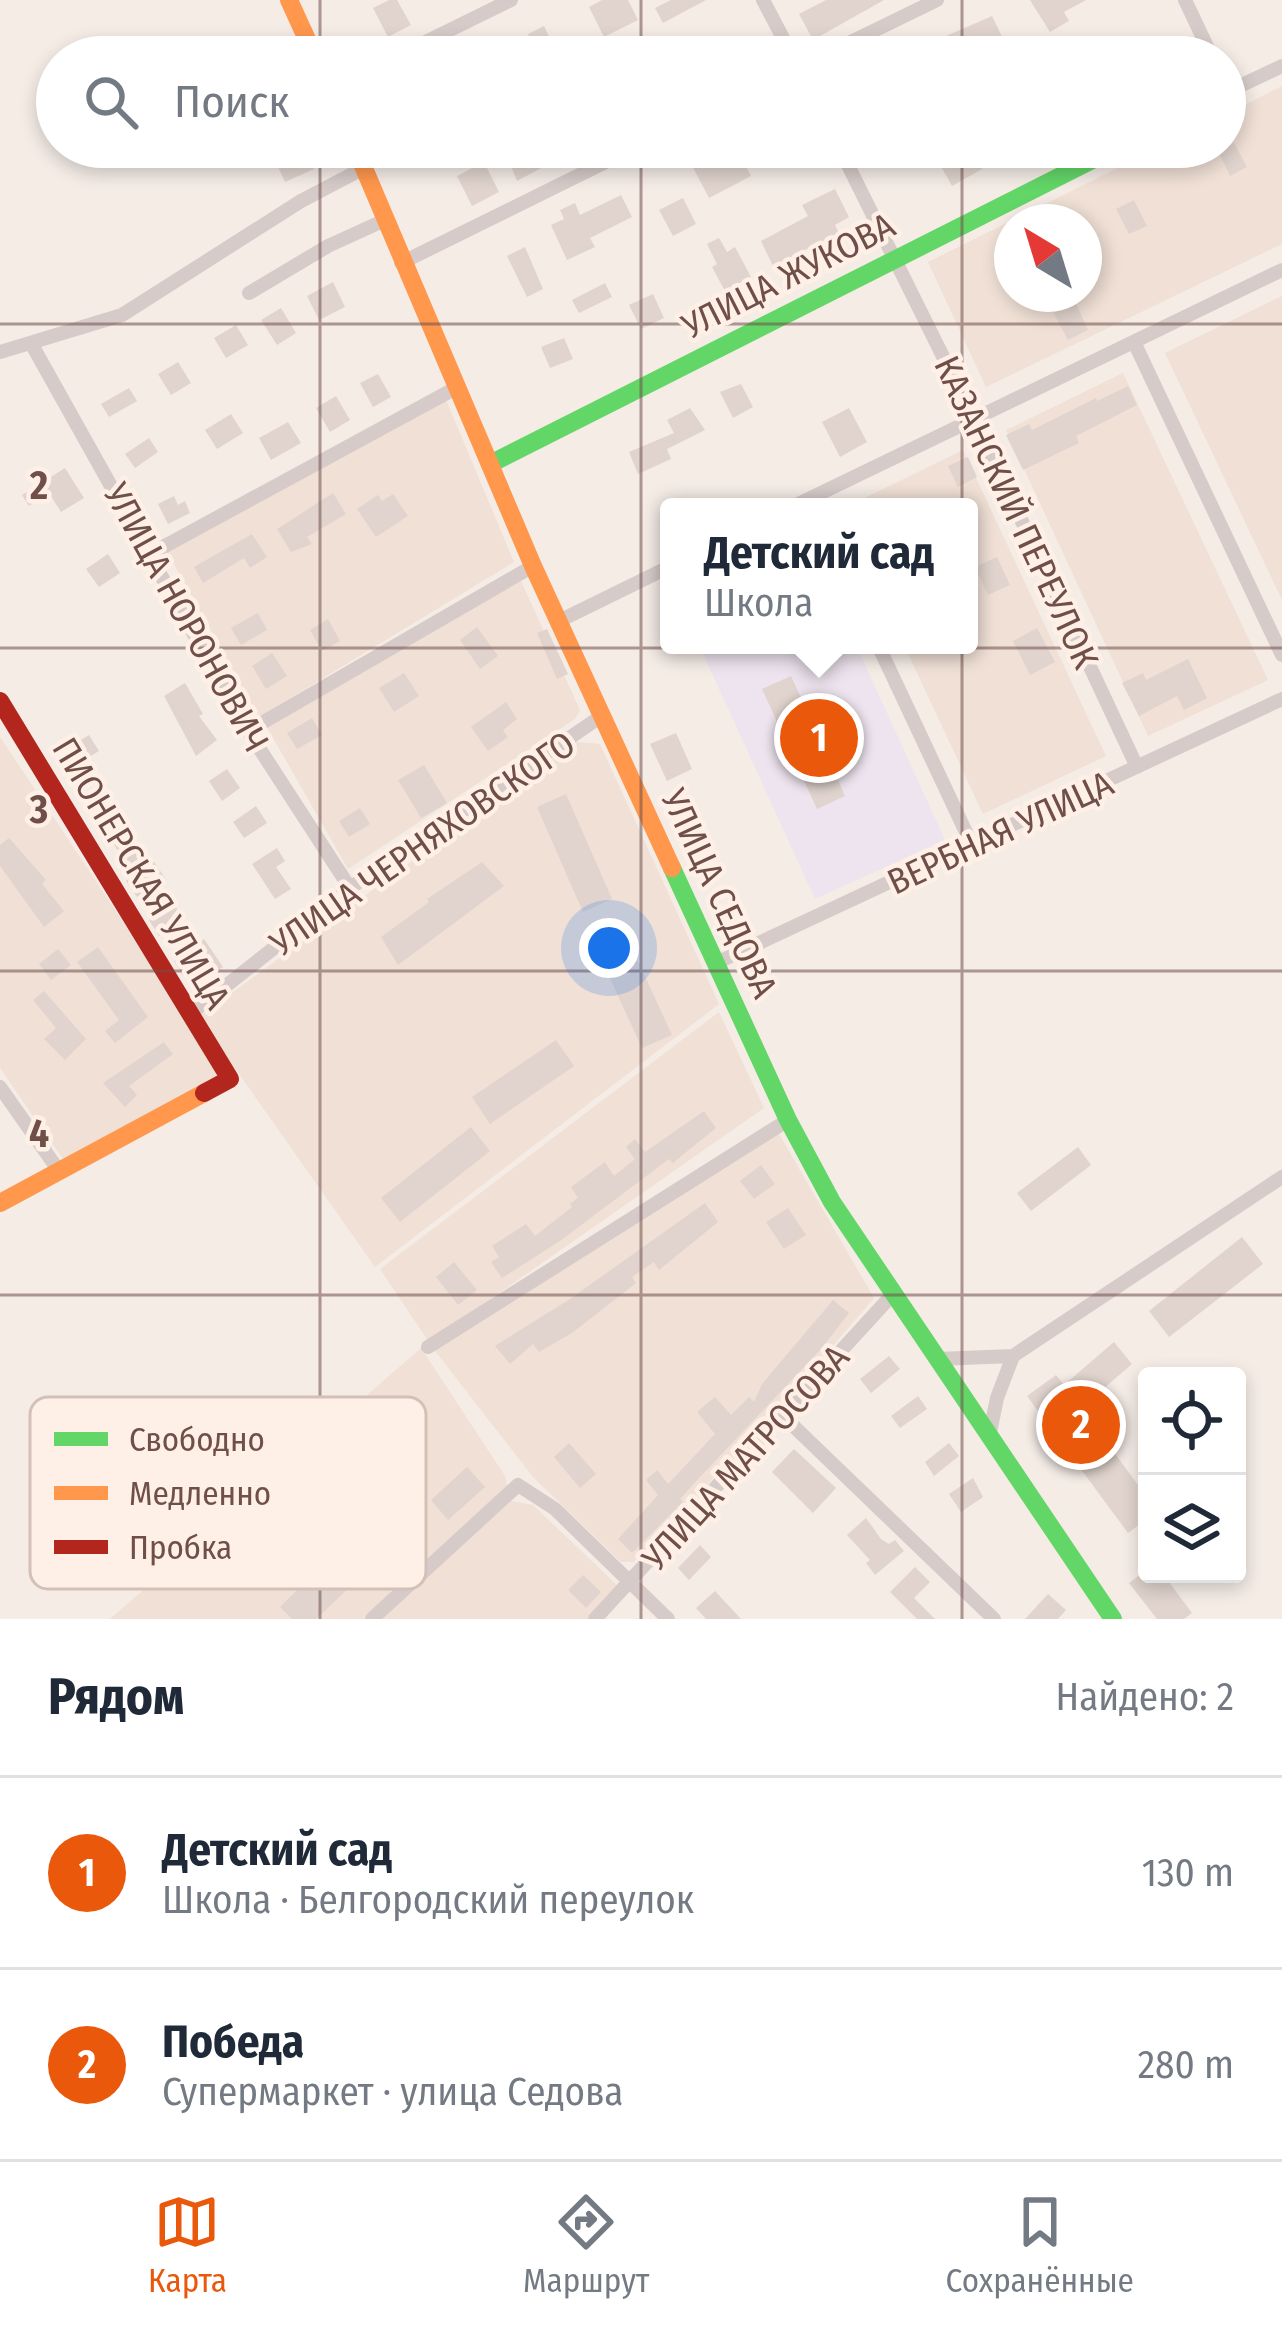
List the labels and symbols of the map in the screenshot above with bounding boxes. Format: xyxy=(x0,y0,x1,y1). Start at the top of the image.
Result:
street label: УЛИЦА ЖУКОВА xyxy=(674,203,902,349)
north arrow xyxy=(994,204,1102,312)
street label: КАЗАНСКИЙ ПЕРЕУЛОК xyxy=(924,349,1108,676)
text: 2 xyxy=(29,463,48,509)
street label: УЛИЦА НОРОНОВИЧ xyxy=(94,475,278,760)
pin: 1 xyxy=(780,693,858,783)
street label: УЛИЦА ЧЕРНЯХОВСКОГО xyxy=(261,722,583,966)
street label: ПИОНЕРСКАЯ УЛИЦА xyxy=(43,730,240,1017)
street label: ВЕРБНАЯ УЛИЦА xyxy=(881,761,1120,904)
street label: УЛИЦА СЕДОВА xyxy=(651,781,787,1005)
text: 3 xyxy=(29,787,48,833)
your location xyxy=(579,918,639,978)
text: 4 xyxy=(29,1111,49,1157)
street label: УЛИЦА МАТРОСОВА xyxy=(632,1336,859,1580)
pin: 2 xyxy=(1042,1380,1120,1470)
legend xyxy=(30,1397,426,1589)
text: Свободно xyxy=(129,1420,265,1460)
text: Медленно xyxy=(129,1474,271,1514)
text: Пробка xyxy=(129,1528,232,1568)

